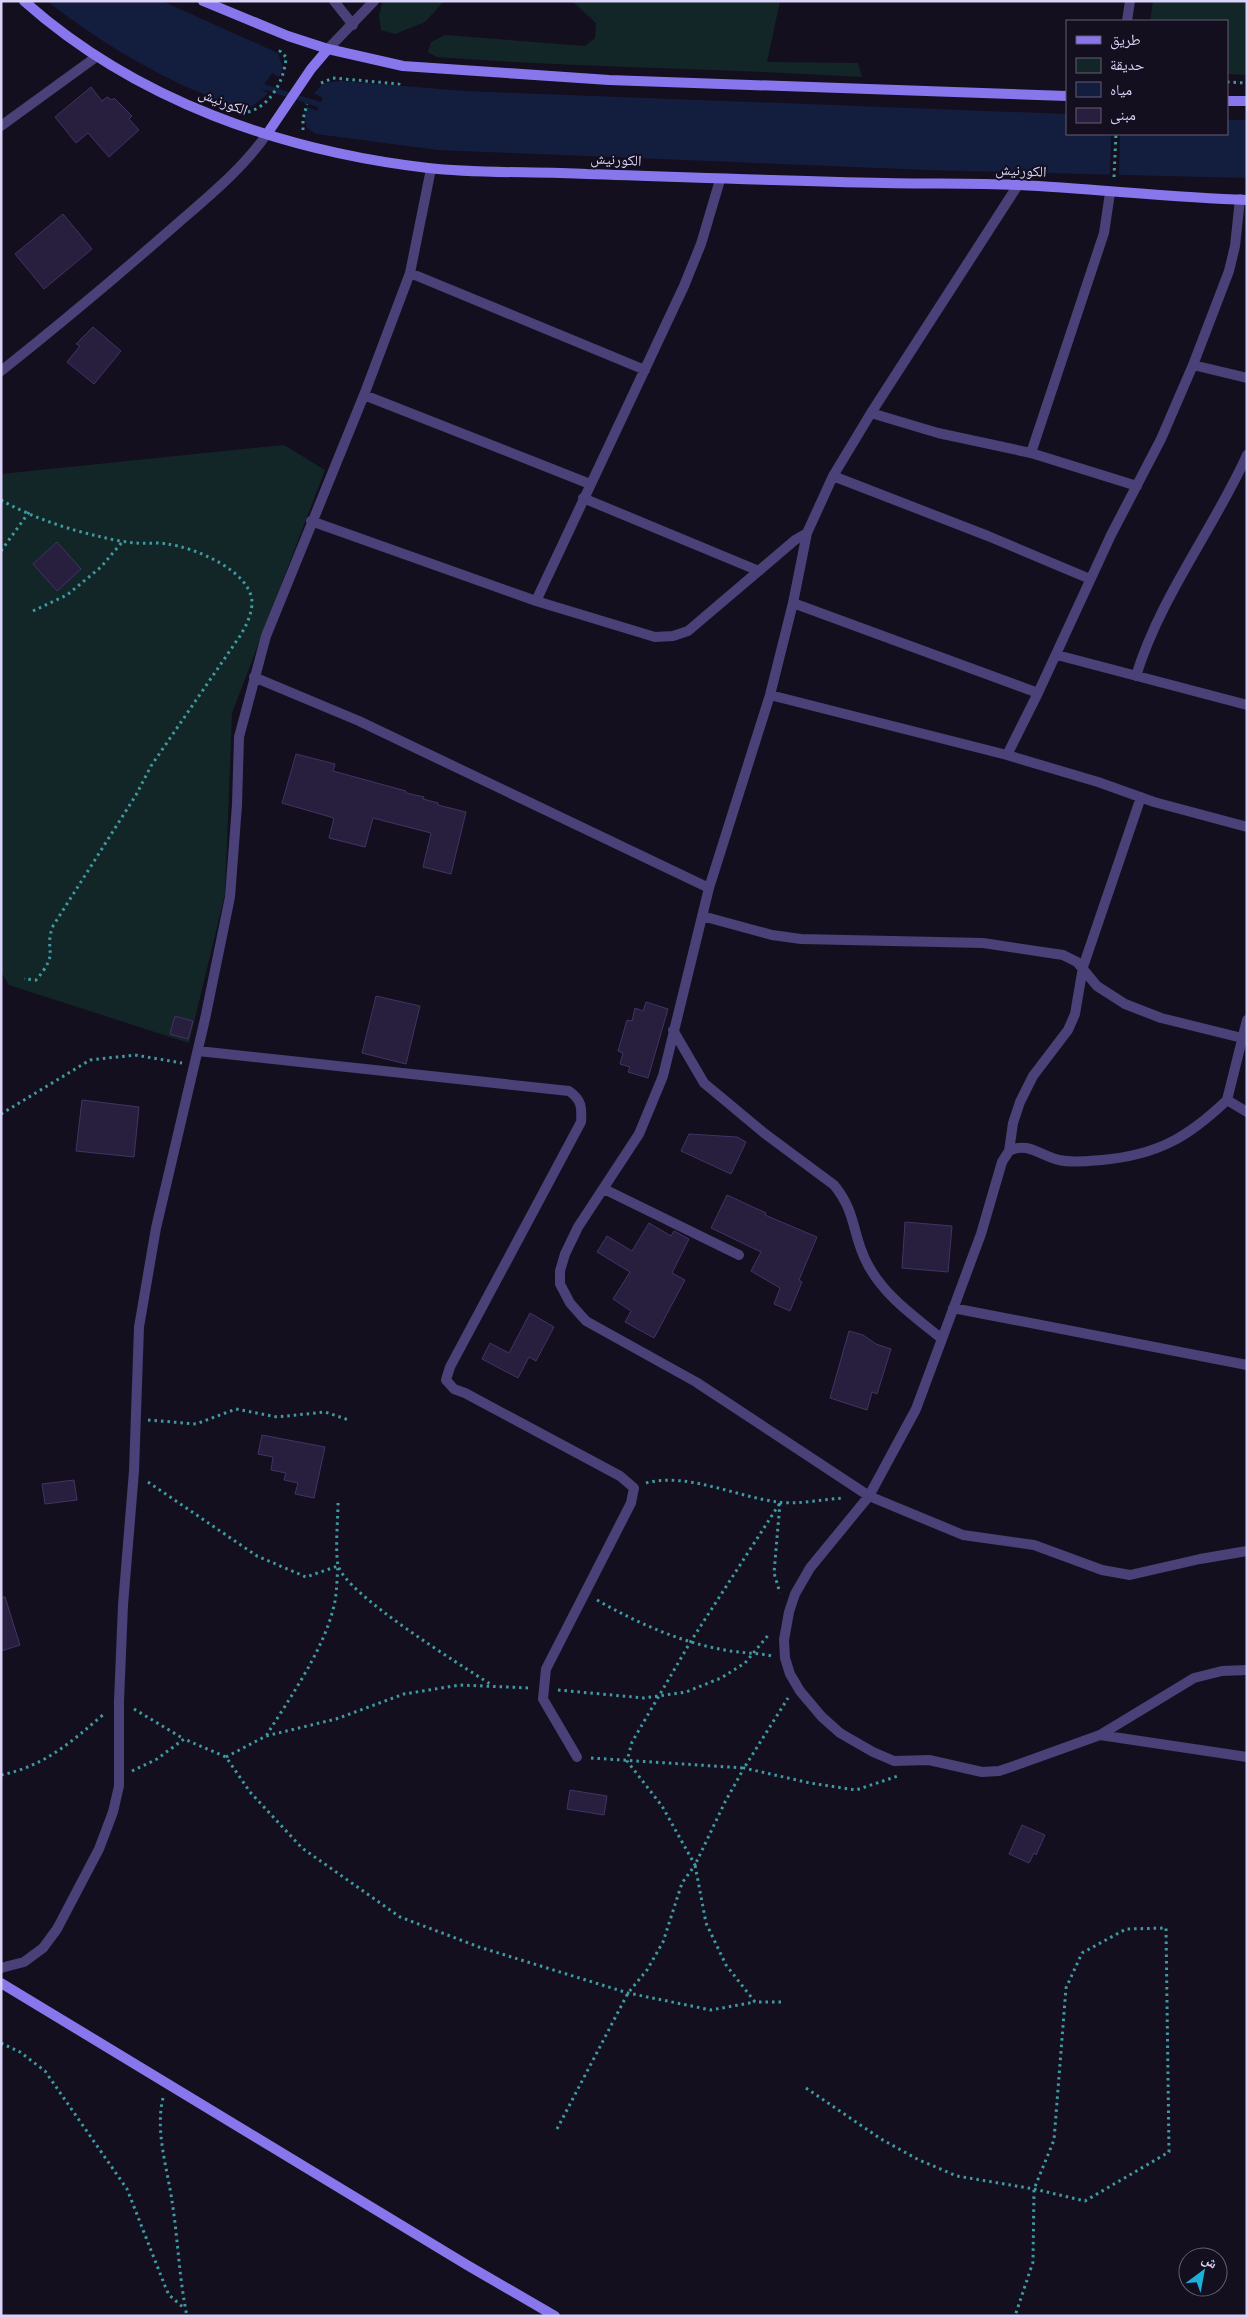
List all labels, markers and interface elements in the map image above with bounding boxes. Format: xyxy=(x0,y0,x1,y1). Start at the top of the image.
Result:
legend xyxy=(1066,20,1228,135)
text: طريق xyxy=(1110,31,1141,50)
text: حديقة xyxy=(1110,56,1145,75)
text: مياه xyxy=(1110,81,1132,100)
street label: الكورنيش xyxy=(196,84,250,120)
text: مبنى xyxy=(1110,106,1136,125)
street label: الكورنيش xyxy=(590,149,642,171)
street label: الكورنيش xyxy=(995,160,1047,182)
north arrow xyxy=(1178,2247,1228,2297)
text: ش xyxy=(1199,2250,1221,2273)

